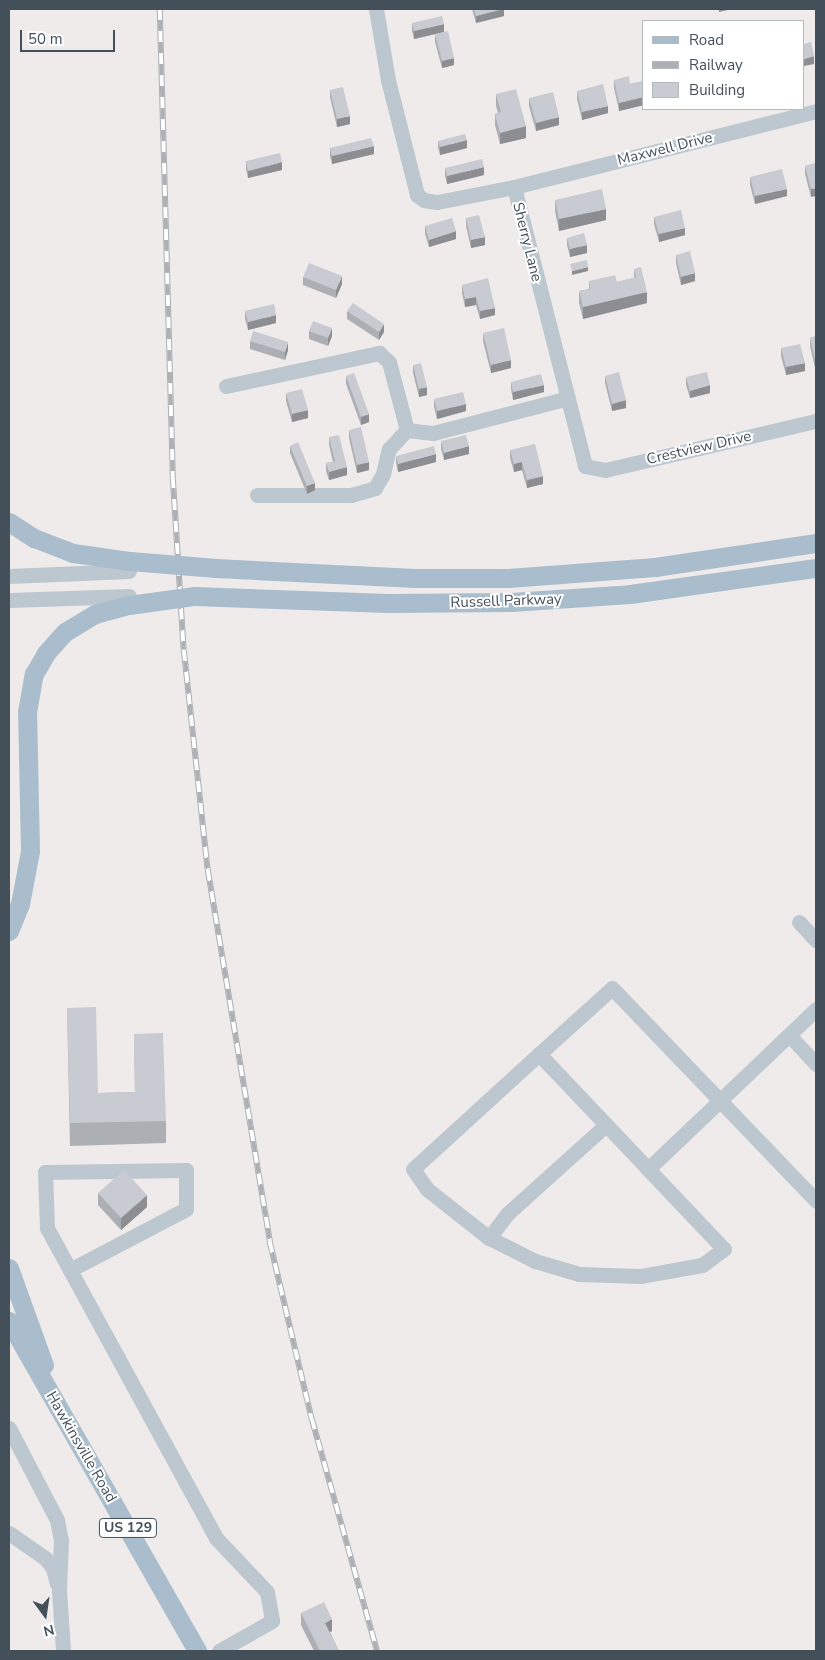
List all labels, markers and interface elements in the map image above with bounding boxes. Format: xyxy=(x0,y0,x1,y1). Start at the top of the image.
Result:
scale bar xyxy=(22,20,118,52)
legend xyxy=(642,20,805,110)
text: 50 m xyxy=(28,29,63,49)
text: Road xyxy=(689,30,724,50)
text: Railway xyxy=(689,55,743,75)
text: Building xyxy=(689,80,745,100)
street label: Maxwell Drive xyxy=(616,128,714,170)
street label: Sherry Lane xyxy=(508,200,546,284)
street label: Crestview Drive xyxy=(645,427,753,469)
street label: Russell Parkway xyxy=(450,590,562,612)
street label: Hawkinsville Road xyxy=(42,1388,120,1506)
road number: US 129 xyxy=(98,1516,158,1540)
north arrow xyxy=(20,1590,70,1640)
text: N xyxy=(41,1620,56,1641)

